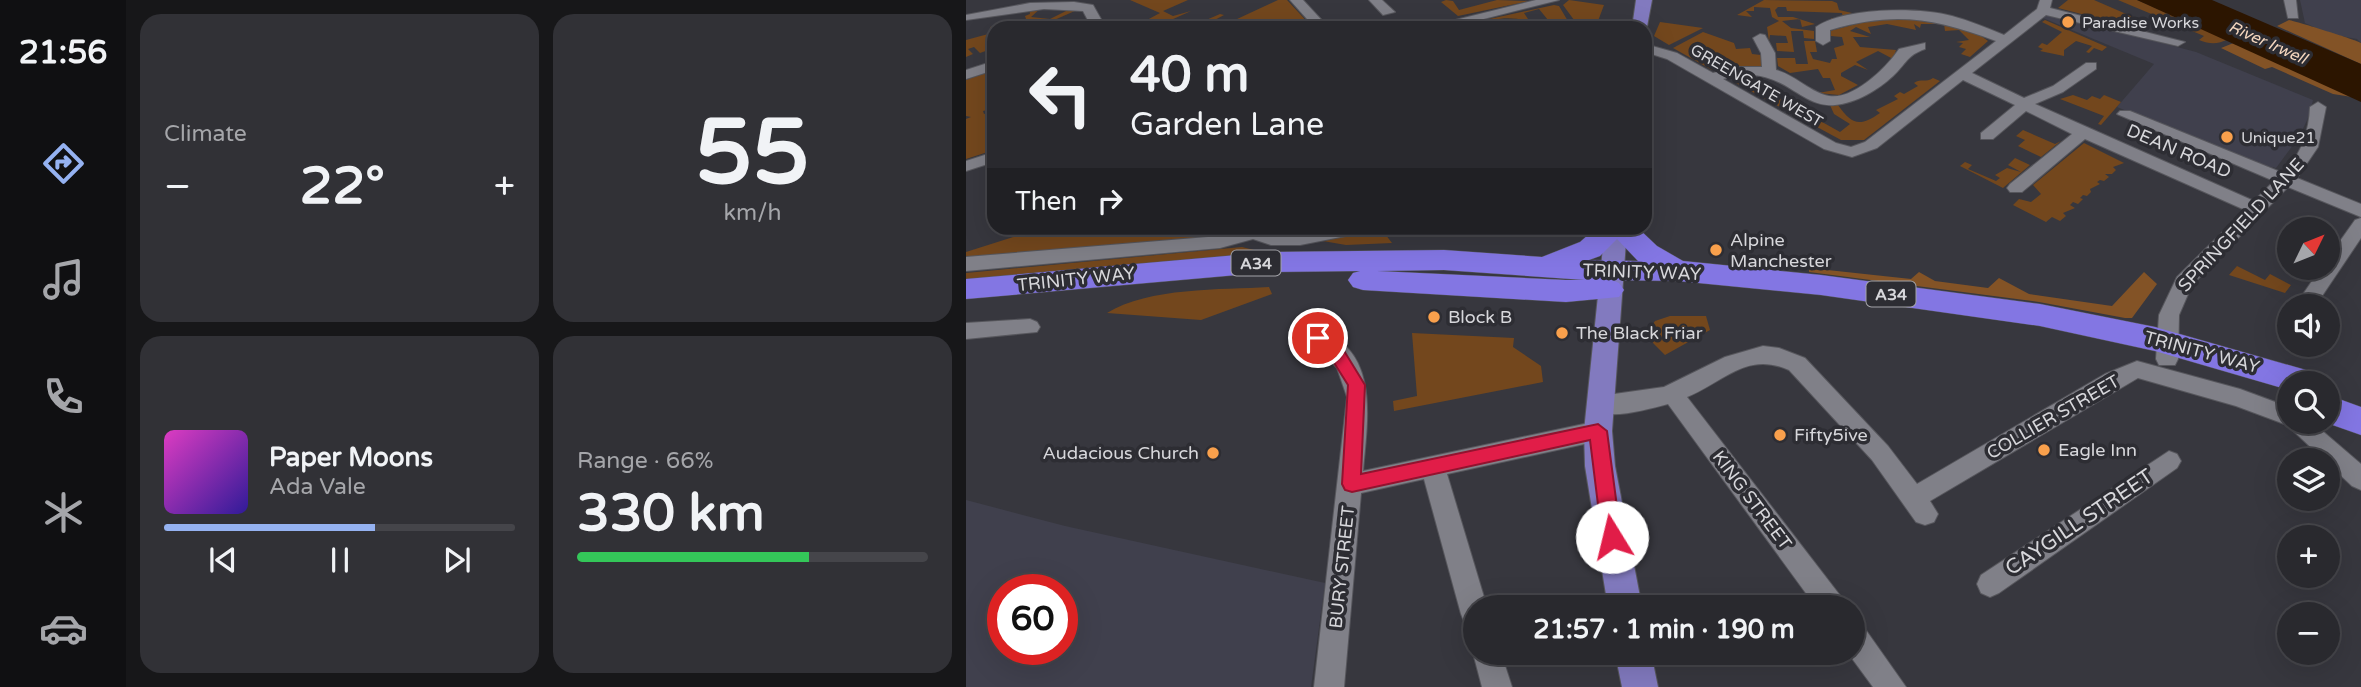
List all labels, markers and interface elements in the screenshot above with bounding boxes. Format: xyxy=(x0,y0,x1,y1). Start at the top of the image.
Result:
place label: Paradise Works xyxy=(2082,13,2199,33)
marker: Paradise Works xyxy=(2060,14,2076,30)
water label: River Irwell xyxy=(2226,17,2312,70)
text: 21:56 xyxy=(19,34,107,72)
street label: GREENGATE WEST xyxy=(1687,40,1826,132)
text: 40 m xyxy=(1130,46,1249,105)
icon: left xyxy=(1015,49,1106,140)
text: 55 xyxy=(695,98,810,208)
text: Garden Lane xyxy=(1130,106,1324,144)
street label: DEAN ROAD xyxy=(2123,119,2235,183)
text: Climate xyxy=(164,120,247,148)
place label: Unique21 xyxy=(2241,128,2316,148)
marker: Unique21 xyxy=(2219,129,2235,145)
icon: directions xyxy=(39,139,88,188)
street label: SPRINGFIELD LANE xyxy=(2173,154,2309,296)
text: 22° xyxy=(300,155,385,218)
text: − xyxy=(164,164,191,210)
text: + xyxy=(494,164,515,210)
icon: right xyxy=(1091,182,1129,220)
text: Then xyxy=(1015,186,1077,217)
text: km/h xyxy=(724,199,781,227)
north arrow xyxy=(2277,217,2340,280)
map controls xyxy=(2277,217,2340,665)
place label: Alpine Manchester xyxy=(1730,229,1832,272)
marker: Alpine Manchester xyxy=(1708,242,1724,258)
road number: A34 xyxy=(1232,250,1280,276)
icon: music xyxy=(39,255,88,304)
street label: TRINITY WAY xyxy=(1582,259,1702,285)
street label: TRINITY WAY xyxy=(1016,262,1137,296)
road number: A34 xyxy=(1866,282,1916,306)
button: sound xyxy=(2277,294,2340,357)
place label: Block B xyxy=(1448,306,1512,328)
pin xyxy=(1288,308,1348,368)
marker: Block B xyxy=(1426,309,1442,325)
icon: arrive xyxy=(1299,319,1337,357)
place label: The Black Friar xyxy=(1576,322,1703,344)
marker: The Black Friar xyxy=(1554,325,1570,341)
street label: TRINITY WAY xyxy=(2142,326,2263,378)
street label: COLLIER STREET xyxy=(1983,370,2123,464)
button: search xyxy=(2277,371,2340,434)
icon: phone xyxy=(39,372,88,421)
place label: Fifty5ive xyxy=(1794,424,1868,446)
marker: Fifty5ive xyxy=(1772,427,1788,443)
place label: Eagle Inn xyxy=(2058,439,2137,461)
text: Paper Moons xyxy=(269,442,433,473)
place label: Audacious Church xyxy=(1043,442,1199,464)
marker: Eagle Inn xyxy=(2036,442,2052,458)
marker: Audacious Church xyxy=(1205,445,1221,461)
street label: KING STREET xyxy=(1708,446,1796,554)
text: Range · 66% xyxy=(577,447,713,475)
button: layers xyxy=(2277,448,2340,511)
street label: CAYGILL STREET xyxy=(2001,464,2158,581)
text: Ada Vale xyxy=(269,473,366,501)
text: 330 km xyxy=(577,482,765,545)
icon: climate xyxy=(39,488,88,537)
position arrow xyxy=(1575,500,1649,574)
street label: BURY STREET xyxy=(1325,505,1359,629)
button: + xyxy=(2277,525,2340,588)
icon: previous xyxy=(204,541,242,579)
icon: pause xyxy=(321,541,359,579)
icon: next xyxy=(438,541,476,579)
speed limit sign: 60 xyxy=(987,574,1078,665)
button: − xyxy=(2277,602,2340,665)
icon: car xyxy=(39,604,88,653)
text: 21:57 · 1 min · 190 m xyxy=(1533,614,1795,645)

